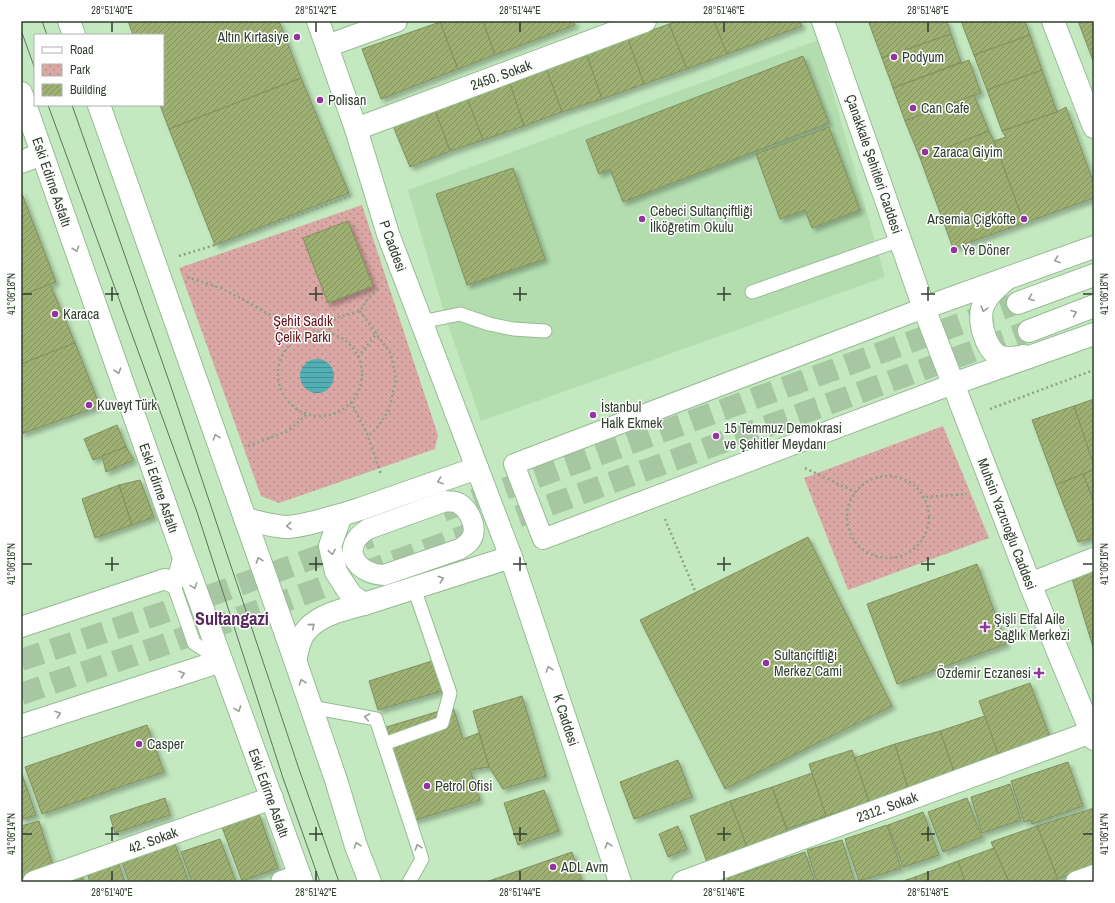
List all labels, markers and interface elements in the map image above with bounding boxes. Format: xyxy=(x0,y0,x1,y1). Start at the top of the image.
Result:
text: 28°51'40"E xyxy=(91,4,133,17)
text: 28°51'42"E xyxy=(295,4,337,17)
text: 28°51'44"E xyxy=(499,4,541,17)
text: 28°51'46"E xyxy=(703,4,745,17)
text: 28°51'48"E xyxy=(907,4,949,17)
place label: Altın Kırtasiye xyxy=(217,28,289,46)
marker: Altın Kırtasiye xyxy=(292,32,302,42)
legend xyxy=(34,34,164,106)
text: Road xyxy=(70,42,94,58)
place label: Podyum xyxy=(902,48,944,66)
marker: Podyum xyxy=(889,52,899,62)
street label: 2450. Sokak xyxy=(468,56,534,94)
text: Park xyxy=(70,62,90,78)
text: Building xyxy=(70,82,107,98)
place label: Polisan xyxy=(328,91,366,109)
street label: Çanakkale Şehitleri Caddesi xyxy=(842,92,906,236)
marker: Polisan xyxy=(315,95,325,105)
place label: Can Cafe xyxy=(921,99,970,117)
marker: Can Cafe xyxy=(908,103,918,113)
street label: Eski Edirne Asfaltı xyxy=(28,135,76,229)
place label: Zaraca Giyim xyxy=(933,143,1003,161)
marker: Zaraca Giyim xyxy=(920,147,930,157)
place label: Cebeci Sultançiftliği İlköğretim Okulu xyxy=(650,202,753,236)
place label: Arsemia Çigköfte xyxy=(926,210,1016,228)
marker: Cebeci Sultançiftliği İlköğretim Okulu xyxy=(637,214,647,224)
marker: Arsemia Çigköfte xyxy=(1019,214,1029,224)
street label: P Caddesi xyxy=(375,218,411,274)
place label: Ye Döner xyxy=(962,241,1010,259)
one-way arrow xyxy=(71,245,79,252)
marker: Ye Döner xyxy=(949,245,959,255)
one-way arrow xyxy=(1054,256,1061,264)
text: 41°06'18"N xyxy=(5,273,18,315)
text: 41°06'18"N xyxy=(1098,273,1111,315)
one-way arrow xyxy=(1028,294,1035,302)
place label: Karaca xyxy=(63,305,100,323)
one-way arrow xyxy=(980,305,989,312)
marker: Karaca xyxy=(50,309,60,319)
one-way arrow xyxy=(1071,310,1078,318)
park label: Şehit Sadık Çelik Parkı xyxy=(273,312,333,346)
one-way arrow xyxy=(114,368,122,375)
place label: Kuveyt Türk xyxy=(97,396,157,414)
place label: İstanbul Halk Ekmek xyxy=(601,398,662,432)
marker: Kuveyt Türk xyxy=(84,400,94,410)
marker: İstanbul Halk Ekmek xyxy=(588,410,598,420)
place label: 15 Temmuz Demokrasi ve Şehitler Meydanı xyxy=(724,419,842,453)
marker: 15 Temmuz Demokrasi ve Şehitler Meydanı xyxy=(711,431,721,441)
one-way arrow xyxy=(213,434,221,441)
street label: Eski Edirne Asfaltı xyxy=(135,441,183,535)
street label: Muhsin Yazıcıoğlu Caddesi xyxy=(974,456,1040,592)
one-way arrow xyxy=(436,476,443,485)
one-way arrow xyxy=(286,521,292,530)
text: 41°06'16"N xyxy=(5,543,18,585)
text: 41°06'16"N xyxy=(1098,543,1111,585)
one-way arrow xyxy=(327,549,335,555)
one-way arrow xyxy=(255,556,264,563)
one-way arrow xyxy=(438,575,445,584)
one-way arrow xyxy=(189,583,198,590)
district label: Sultangazi xyxy=(195,606,269,631)
place label: Şişli Etfal Aile Sağlık Merkezi xyxy=(994,610,1070,644)
marker: Şişli Etfal Aile Sağlık Merkezi xyxy=(979,621,991,633)
one-way arrow xyxy=(307,624,315,631)
place label: Sultançiftliği Merkez Cami xyxy=(774,646,842,680)
marker: Sultançiftliği Merkez Cami xyxy=(761,658,771,668)
place label: Özdemir Eczanesi xyxy=(937,664,1031,682)
one-way arrow xyxy=(545,665,553,672)
marker: Özdemir Eczanesi xyxy=(1034,668,1044,678)
one-way arrow xyxy=(178,670,185,679)
one-way arrow xyxy=(299,679,307,686)
street label: K Caddesi xyxy=(549,692,583,748)
one-way arrow xyxy=(234,705,242,712)
one-way arrow xyxy=(54,710,61,719)
one-way arrow xyxy=(364,714,370,722)
place label: Casper xyxy=(147,735,184,753)
marker: Casper xyxy=(134,739,144,749)
street label: Eski Edirne Asfaltı xyxy=(244,746,294,840)
place label: Petrol Ofisi xyxy=(435,777,492,795)
marker: Petrol Ofisi xyxy=(422,781,432,791)
street label: 2312. Sokak xyxy=(854,788,920,826)
text: 41°06'14"N xyxy=(5,813,18,855)
text: 41°06'14"N xyxy=(1098,813,1111,855)
street label: 42. Sokak xyxy=(126,823,180,857)
one-way arrow xyxy=(353,842,361,849)
one-way arrow xyxy=(604,842,612,849)
one-way arrow xyxy=(414,844,423,851)
place label: ADL Avm xyxy=(560,858,608,876)
marker: ADL Avm xyxy=(548,862,558,872)
text: 28°51'40"E xyxy=(91,886,133,899)
text: 28°51'42"E xyxy=(295,886,337,899)
text: 28°51'44"E xyxy=(499,886,541,899)
text: 28°51'46"E xyxy=(703,886,745,899)
text: 28°51'48"E xyxy=(907,886,949,899)

